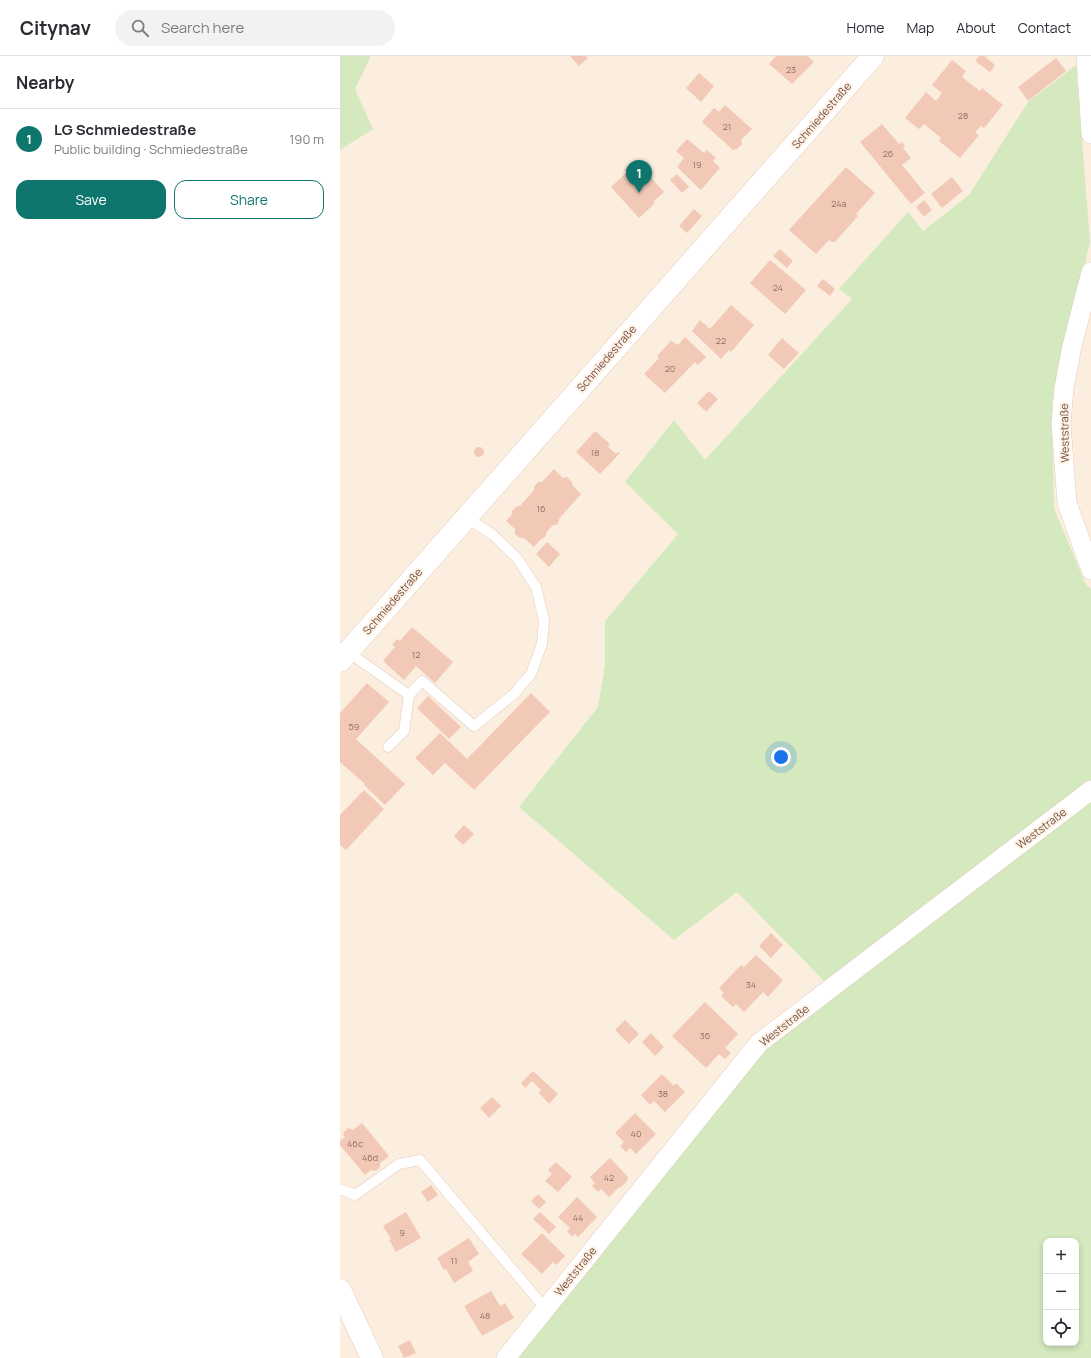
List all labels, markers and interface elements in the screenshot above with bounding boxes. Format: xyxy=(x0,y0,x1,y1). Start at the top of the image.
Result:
search box xyxy=(115,10,395,46)
text: Citynav xyxy=(20,15,91,41)
icon: search xyxy=(129,17,151,39)
text: Search here xyxy=(161,17,244,38)
text: Home xyxy=(847,18,884,37)
text: Map xyxy=(906,18,934,37)
text: About xyxy=(956,18,996,37)
text: Contact xyxy=(1018,18,1071,37)
house number: 23 xyxy=(786,63,796,76)
text: Nearby xyxy=(16,71,74,94)
street label: Schmiedestraße xyxy=(788,78,854,152)
house number: 28 xyxy=(958,109,968,122)
text: LG Schmiedestraße xyxy=(54,119,196,140)
house number: 21 xyxy=(723,120,731,133)
text: 1 xyxy=(26,130,32,148)
text: 190 m xyxy=(289,130,324,148)
text: Public building · Schmiedestraße xyxy=(54,140,248,158)
house number: 26 xyxy=(883,147,894,160)
house number: 19 xyxy=(692,158,702,171)
pin: 1 xyxy=(626,160,652,193)
button: Save xyxy=(16,180,166,219)
button: Share xyxy=(174,180,324,219)
house number: 24a xyxy=(831,197,847,210)
house number: 24 xyxy=(773,281,783,294)
street label: Schmiedestraße xyxy=(573,321,639,395)
house number: 22 xyxy=(716,334,726,347)
house number: 20 xyxy=(665,362,675,375)
street label: Weststraße xyxy=(1056,403,1072,463)
house number: 18 xyxy=(591,446,599,459)
house number: 16 xyxy=(536,502,546,515)
street label: Schmiedestraße xyxy=(359,564,425,638)
house number: 12 xyxy=(412,648,420,661)
house number: 59 xyxy=(349,720,359,733)
your location xyxy=(771,747,791,767)
street label: Weststraße xyxy=(1013,804,1070,852)
house number: 34 xyxy=(746,978,756,991)
street label: Weststraße xyxy=(756,1000,812,1049)
house number: 36 xyxy=(700,1029,711,1042)
house number: 38 xyxy=(658,1087,668,1100)
house number: 40 xyxy=(631,1127,641,1140)
house number: 46c xyxy=(347,1137,363,1150)
house number: 46d xyxy=(362,1151,378,1164)
house number: 42 xyxy=(604,1171,614,1184)
house number: 44 xyxy=(573,1211,583,1224)
house number: 9 xyxy=(399,1226,405,1239)
map controls xyxy=(1043,1238,1079,1346)
button: + xyxy=(1043,1238,1079,1274)
street label: Weststraße xyxy=(551,1243,600,1299)
house number: 11 xyxy=(450,1254,458,1267)
button: − xyxy=(1043,1274,1079,1310)
house number: 48 xyxy=(480,1309,490,1322)
button: locate xyxy=(1043,1310,1079,1346)

